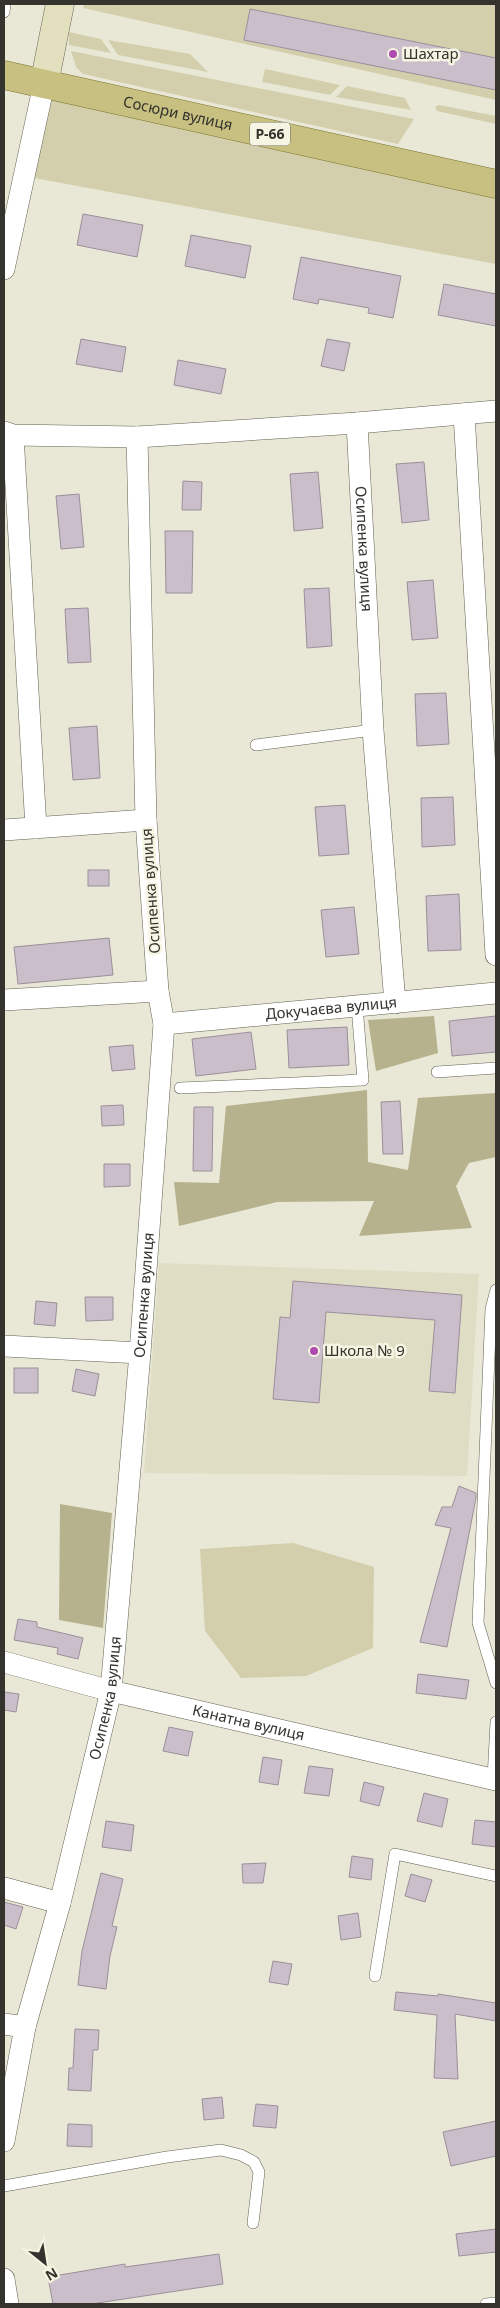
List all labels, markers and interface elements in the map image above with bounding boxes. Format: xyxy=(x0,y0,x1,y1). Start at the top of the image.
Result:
place label: Шахтар xyxy=(403,43,459,63)
marker: Шахтар xyxy=(387,48,399,60)
street label: Сосюри вулиця xyxy=(121,91,235,134)
road number: Р-66 xyxy=(250,122,290,146)
street label: Осипенка вулиця xyxy=(351,485,378,612)
street label: Осипенка вулиця xyxy=(136,828,164,954)
street label: Докучаєва вулиця xyxy=(265,991,398,1023)
street label: Осипенка вулиця xyxy=(129,1232,158,1359)
place label: Школа № 9 xyxy=(324,1340,405,1360)
marker: Школа № 9 xyxy=(308,1345,320,1357)
street label: Осипенка вулиця xyxy=(84,1635,125,1762)
street label: Канатна вулиця xyxy=(191,1699,307,1744)
north arrow xyxy=(20,2238,70,2288)
text: N xyxy=(42,2264,61,2286)

